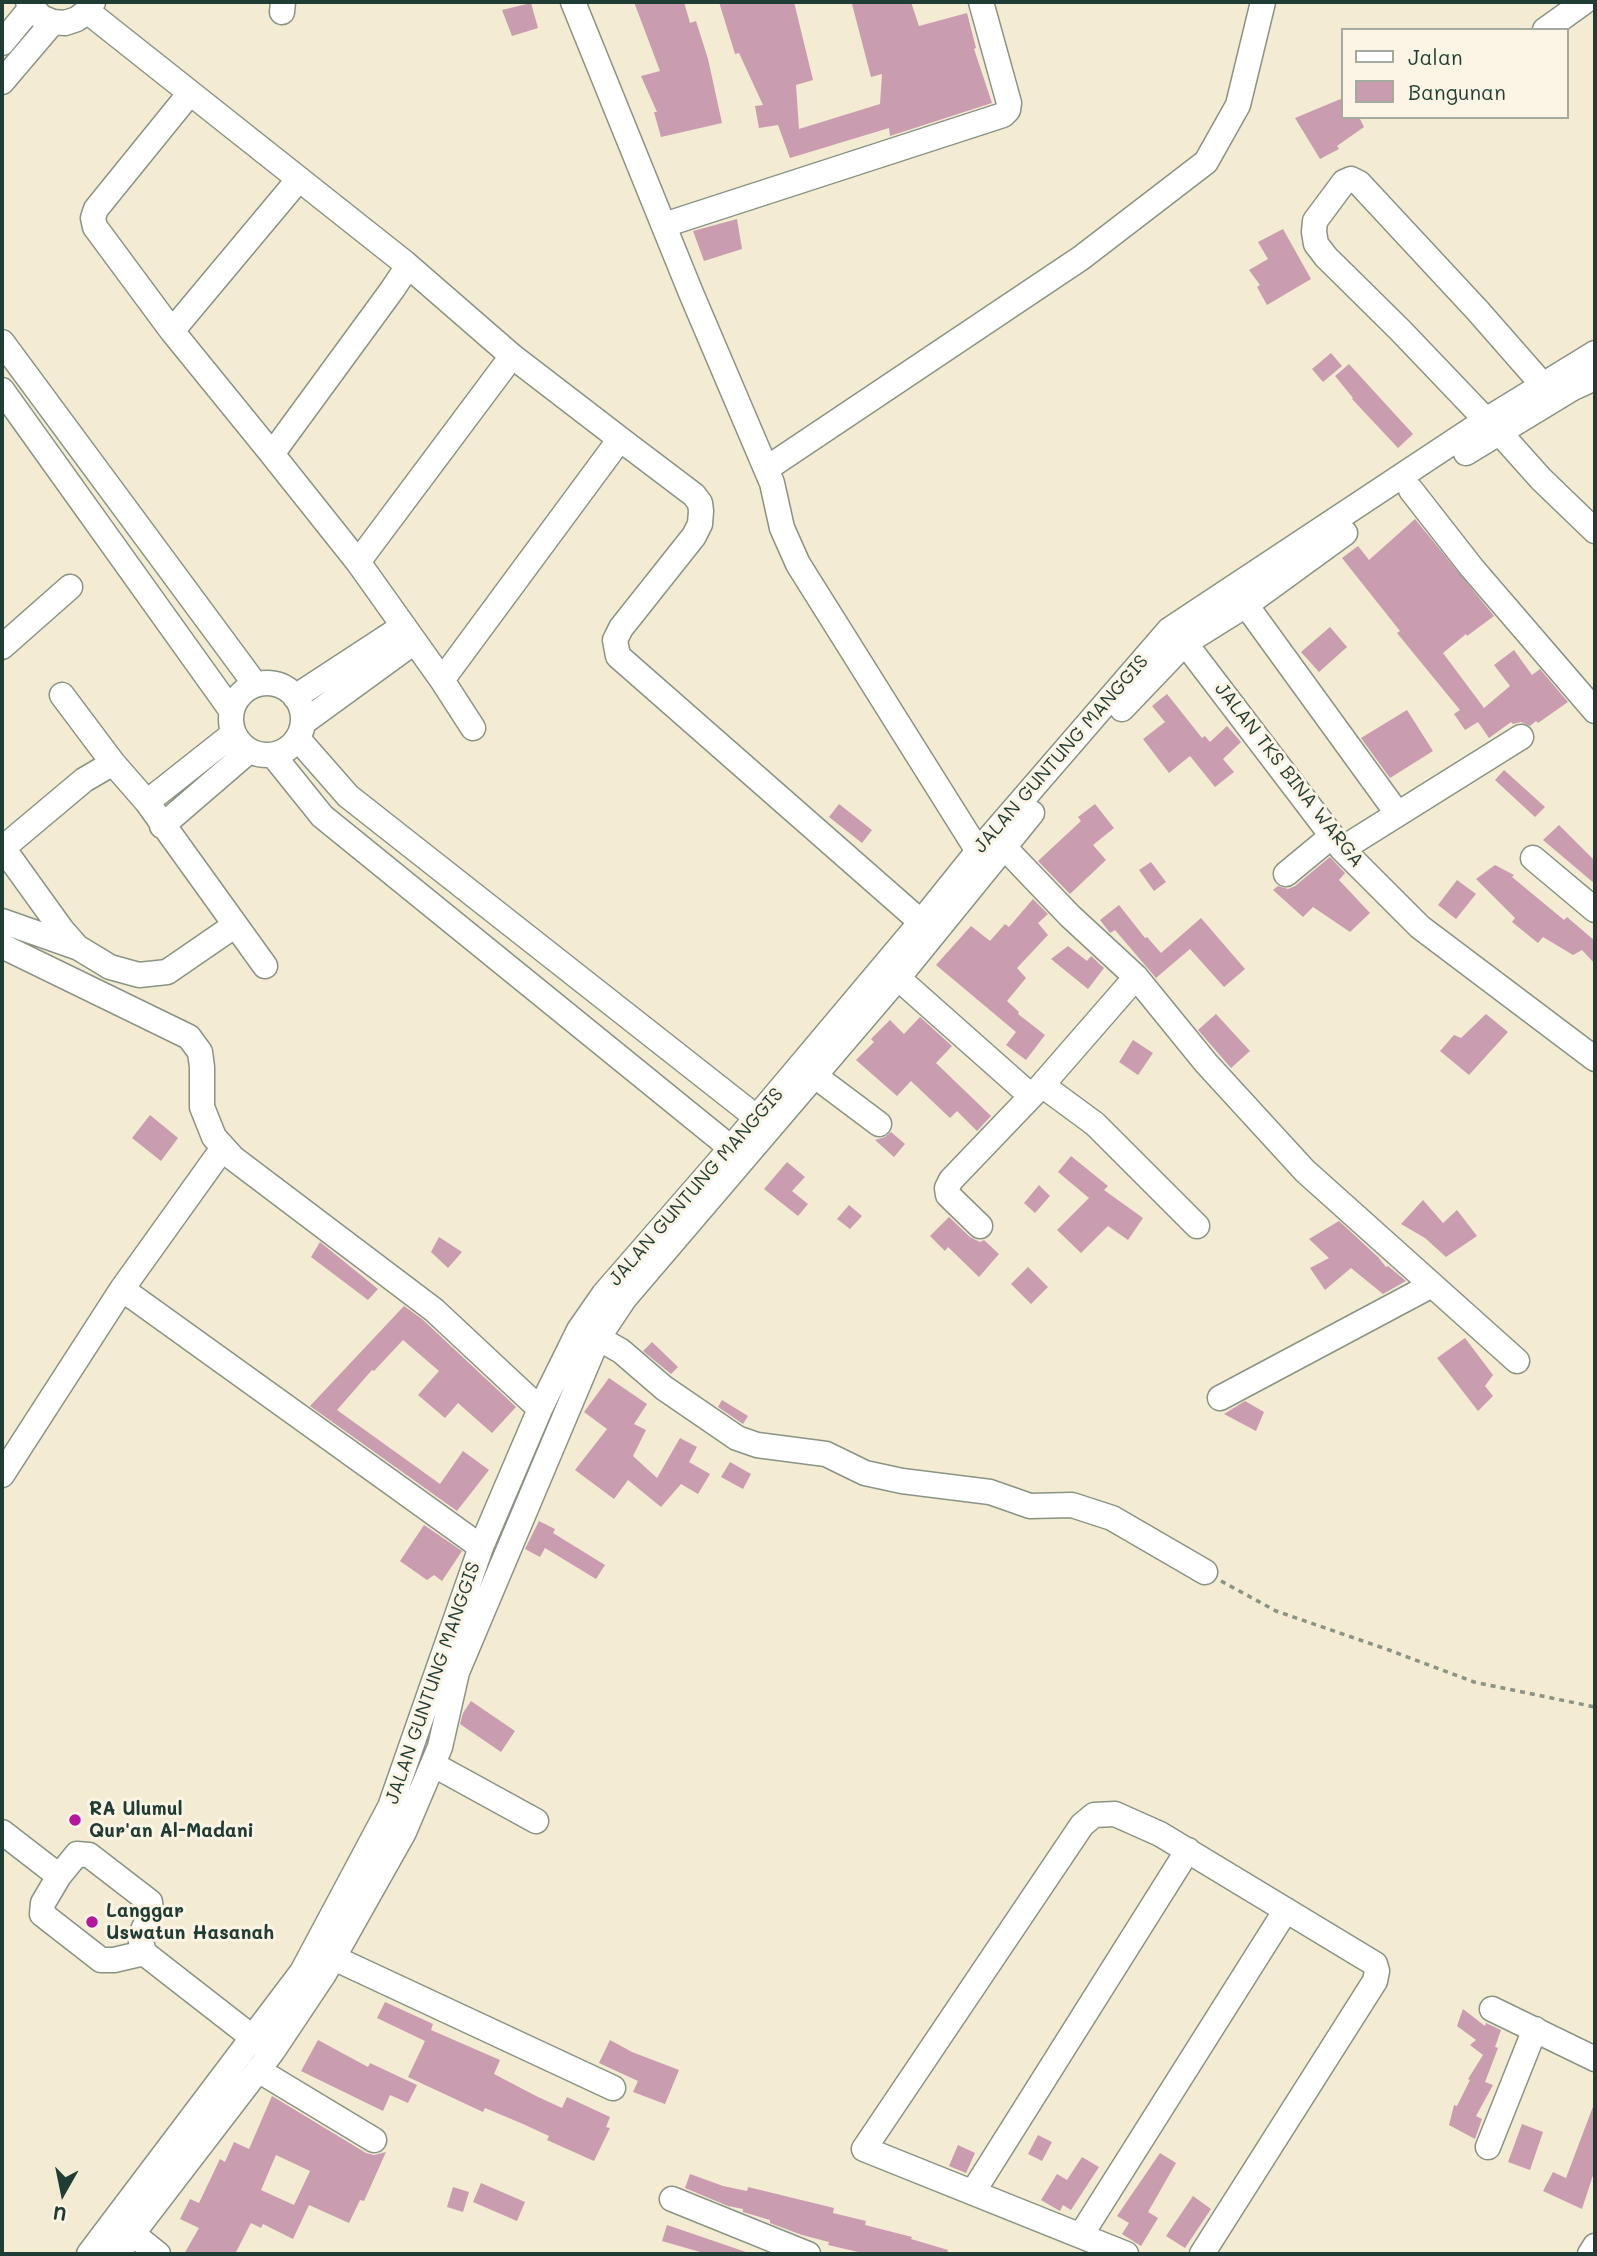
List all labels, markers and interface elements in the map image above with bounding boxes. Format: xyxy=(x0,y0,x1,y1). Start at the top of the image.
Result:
legend xyxy=(1342,28,1569,119)
text: Jalan xyxy=(1408,43,1463,70)
text: Bangunan xyxy=(1408,78,1506,105)
street label: JALAN GUNTUNG MANGGIS xyxy=(969,650,1153,858)
street label: JALAN TKS BINA WARGA xyxy=(1210,678,1368,872)
street label: JALAN GUNTUNG MANGGIS xyxy=(604,1083,788,1291)
street label: JALAN GUNTUNG MANGGIS xyxy=(381,1559,485,1807)
place label: RA Ulumul Qur'an Al-Madani xyxy=(89,1798,254,1842)
marker: RA Ulumul Qur'an Al-Madani xyxy=(67,1812,83,1828)
place label: Langgar Uswatun Hasanah xyxy=(106,1900,274,1944)
marker: Langgar Uswatun Hasanah xyxy=(84,1914,100,1930)
north arrow xyxy=(28,2158,98,2228)
text: U xyxy=(51,2201,68,2228)

